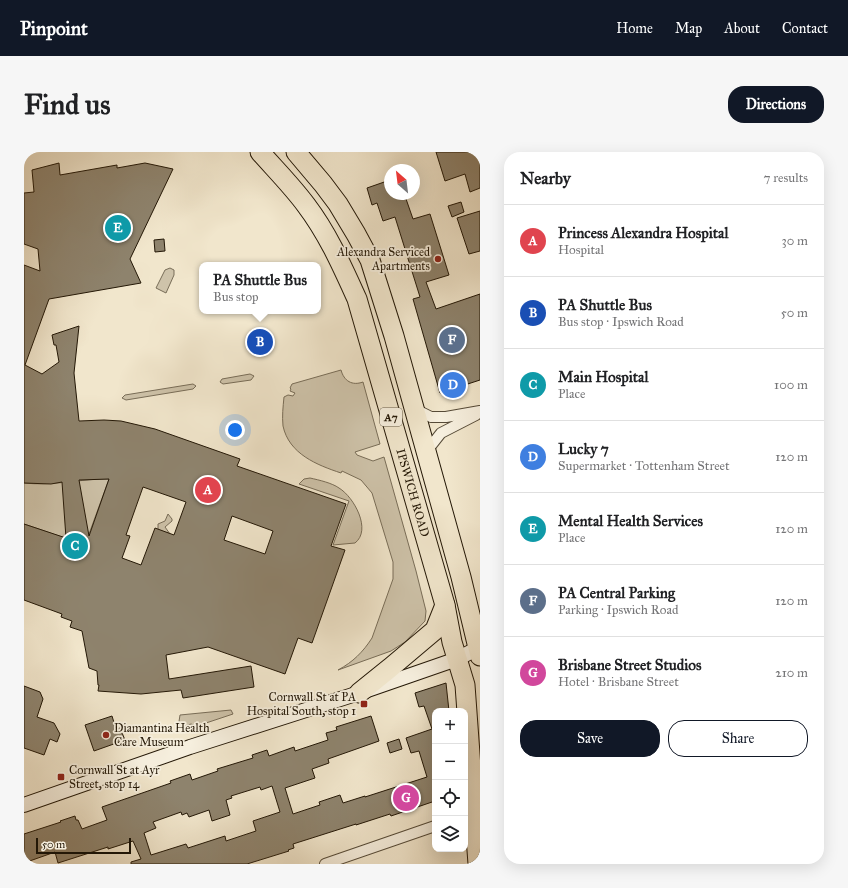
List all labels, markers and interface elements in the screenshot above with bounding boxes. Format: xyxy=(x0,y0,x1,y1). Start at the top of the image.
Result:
text: Pinpoint xyxy=(20,17,88,40)
text: Home xyxy=(616,20,653,37)
text: Map xyxy=(675,20,702,37)
text: About xyxy=(724,20,760,37)
text: Contact xyxy=(782,20,828,37)
button: Directions xyxy=(728,86,824,123)
text: Find us xyxy=(24,87,110,122)
north arrow xyxy=(384,164,420,200)
text: Nearby xyxy=(520,168,571,189)
text: 7 results xyxy=(764,170,808,186)
pin: E xyxy=(105,213,131,243)
text: Princess Alexandra Hospital xyxy=(558,224,728,242)
text: A xyxy=(529,233,537,249)
text: 30 m xyxy=(782,233,808,249)
text: Hospital xyxy=(558,242,604,258)
place label: Alexandra Serviced Apartments xyxy=(336,245,430,273)
marker: Alexandra Serviced Apartments xyxy=(433,254,443,264)
popup xyxy=(199,262,321,314)
text: PA Shuttle Bus xyxy=(213,271,307,289)
text: Bus stop xyxy=(213,289,259,305)
text: PA Shuttle Bus xyxy=(558,296,652,314)
text: B xyxy=(529,305,537,321)
text: 50 m xyxy=(781,305,808,321)
text: Bus stop · Ipswich Road xyxy=(558,314,684,330)
pin: F xyxy=(439,325,465,355)
pin: B xyxy=(247,327,273,357)
text: Main Hospital xyxy=(558,368,648,386)
pin: D xyxy=(440,370,466,400)
text: C xyxy=(529,377,537,393)
text: 100 m xyxy=(774,377,808,393)
text: Place xyxy=(558,386,585,402)
road number: A7 xyxy=(380,408,402,426)
your location xyxy=(225,420,245,440)
text: Lucky 7 xyxy=(558,440,609,458)
street label: IPSWICH ROAD xyxy=(393,447,432,539)
text: D xyxy=(528,449,538,465)
text: 120 m xyxy=(775,449,808,465)
text: Supermarket · Tottenham Street xyxy=(558,458,730,474)
pin: A xyxy=(195,475,221,505)
text: Mental Health Services xyxy=(558,512,703,530)
text: E xyxy=(528,521,538,537)
text: 120 m xyxy=(775,521,808,537)
text: Place xyxy=(558,530,585,546)
pin: C xyxy=(62,531,88,561)
text: PA Central Parking xyxy=(558,584,675,602)
text: F xyxy=(529,593,537,609)
text: 120 m xyxy=(775,593,808,609)
text: Parking · Ipswich Road xyxy=(558,602,679,618)
text: Brisbane Street Studios xyxy=(558,656,701,674)
text: G xyxy=(528,665,538,681)
text: 210 m xyxy=(775,665,808,681)
text: Hotel · Brisbane Street xyxy=(558,674,679,690)
place label: Cornwall St at PA Hospital South, stop 1 xyxy=(247,690,356,718)
marker: Cornwall St at PA Hospital South, stop 1 xyxy=(359,699,369,709)
map controls xyxy=(432,708,468,852)
button: + xyxy=(432,708,468,744)
button: Save xyxy=(520,720,660,757)
button: Share xyxy=(668,720,808,757)
place label: Diamantina Health Care Museum xyxy=(114,721,210,749)
marker: Diamantina Health Care Museum xyxy=(101,730,111,740)
button: − xyxy=(432,744,468,780)
place label: Cornwall St at Ayr Street, stop 14 xyxy=(69,763,160,791)
marker: Cornwall St at Ayr Street, stop 14 xyxy=(56,772,66,782)
button: locate xyxy=(432,780,468,816)
pin: G xyxy=(393,783,419,813)
button: layers xyxy=(432,816,468,852)
scale bar xyxy=(36,836,131,855)
text: 50 m xyxy=(42,838,65,851)

